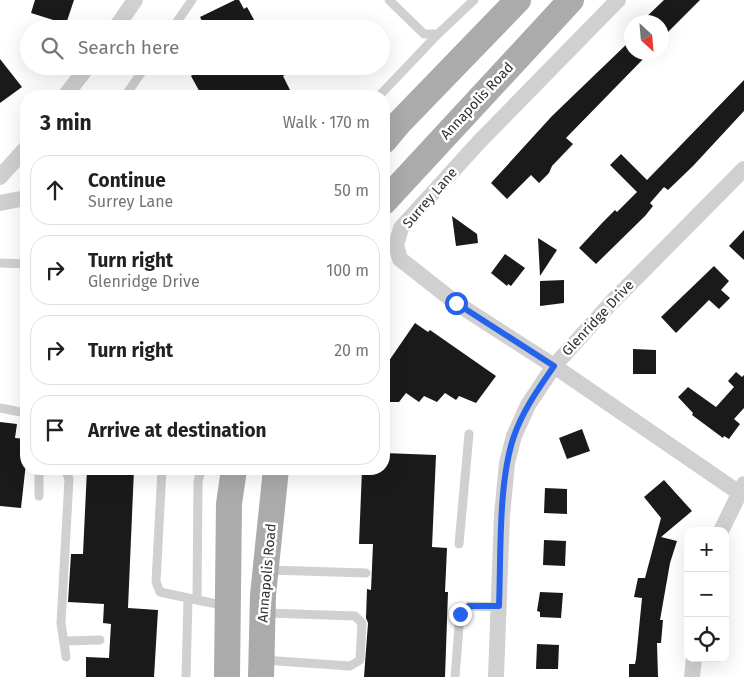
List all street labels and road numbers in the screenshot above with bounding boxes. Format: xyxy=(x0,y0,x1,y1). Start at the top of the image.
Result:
street label: Annapolis Road xyxy=(437,59,517,143)
street label: Surrey Lane xyxy=(399,164,461,232)
street label: Glenridge Drive xyxy=(558,276,638,360)
street label: Annapolis Road xyxy=(254,523,280,623)

